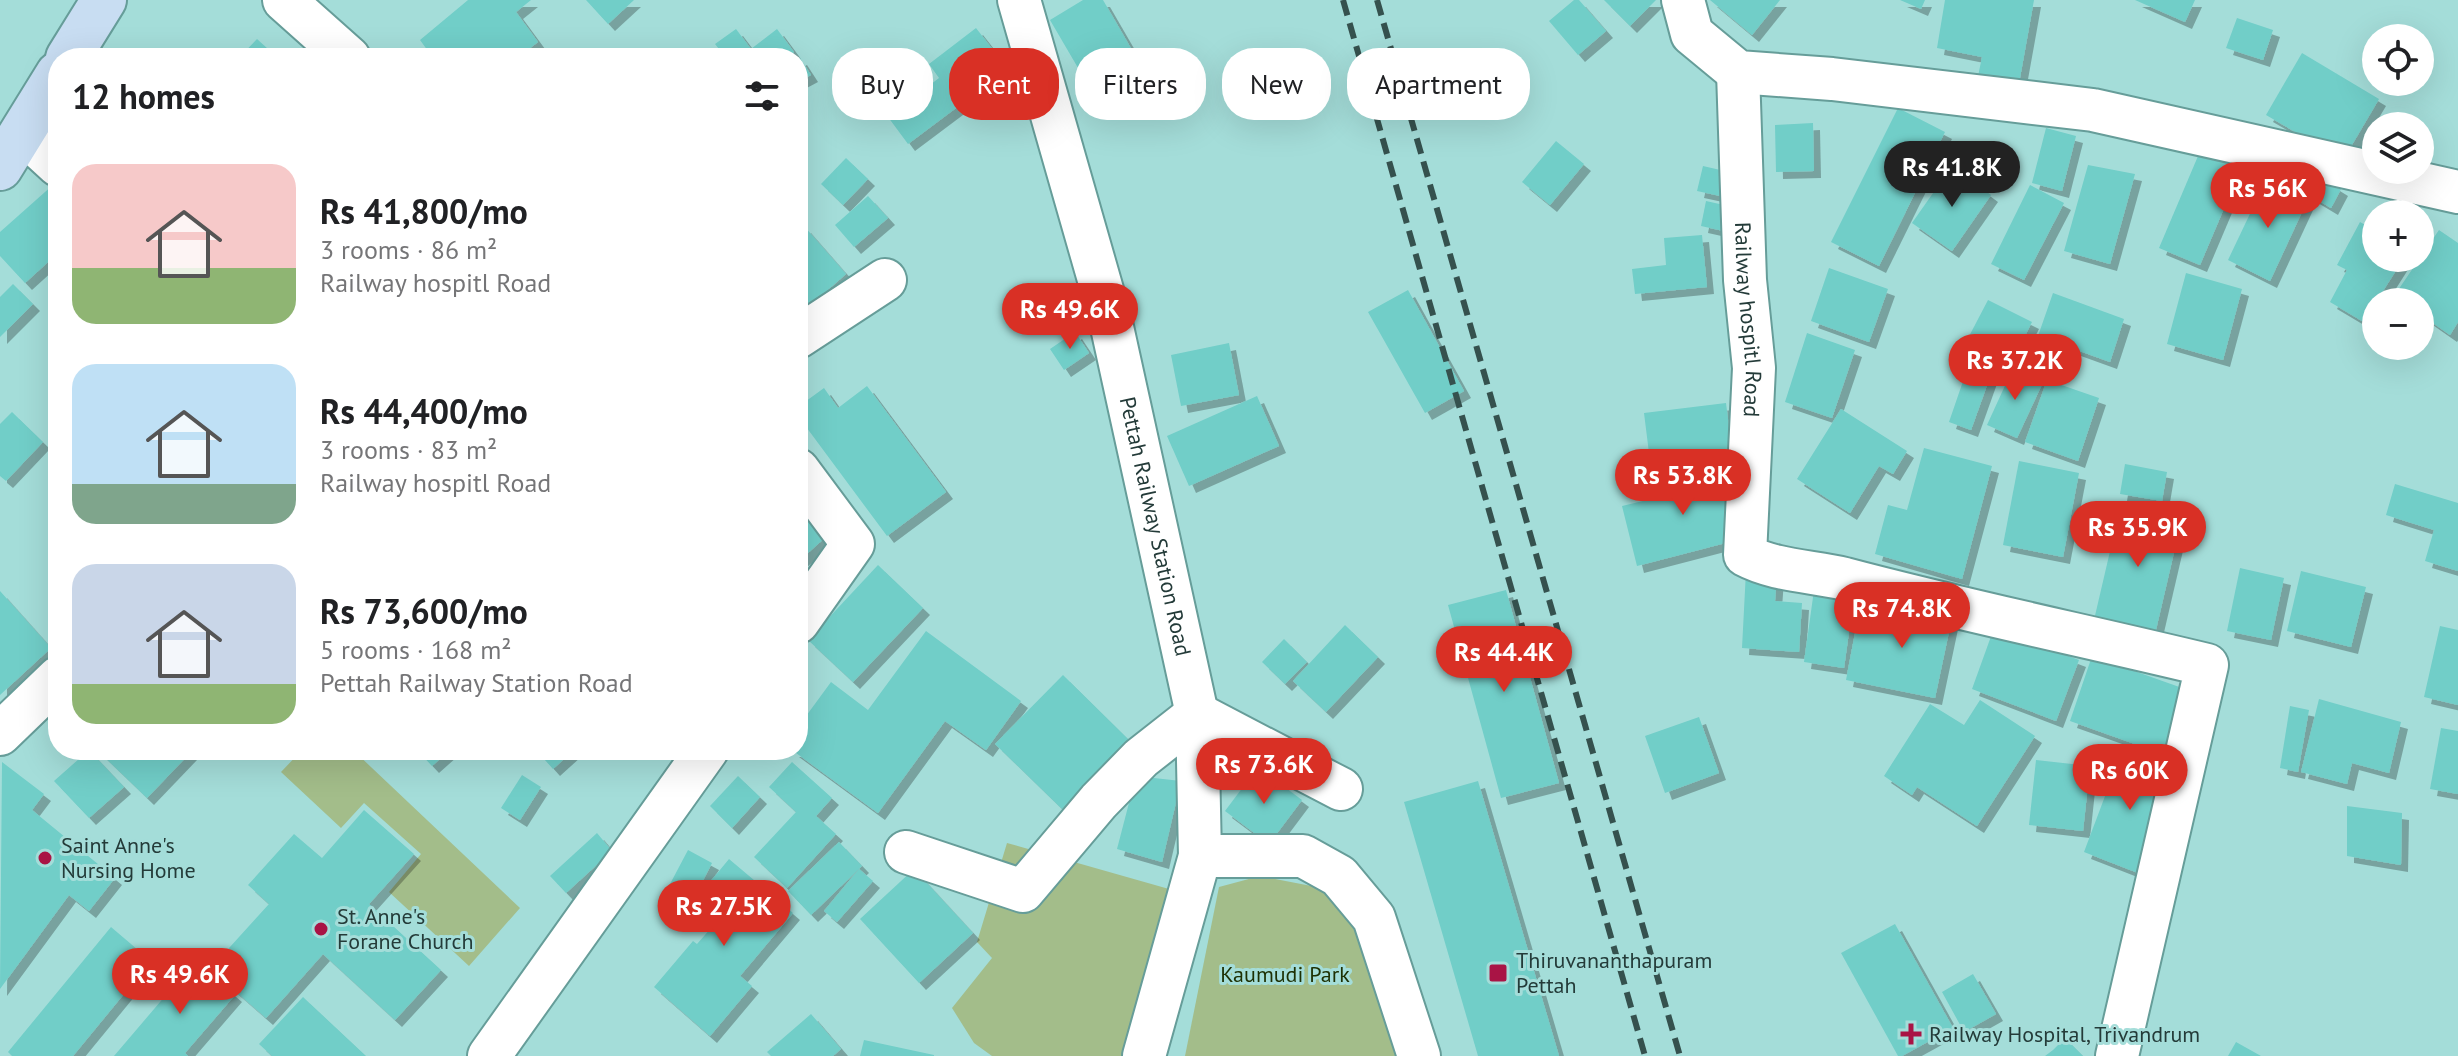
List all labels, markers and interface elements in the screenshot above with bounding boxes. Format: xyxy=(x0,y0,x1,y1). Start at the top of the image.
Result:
map controls xyxy=(2362,24,2434,360)
button: locate xyxy=(2362,24,2434,96)
chip: Buy xyxy=(832,48,933,120)
chip: Rent xyxy=(949,48,1059,120)
chip: Filters xyxy=(1075,48,1206,120)
chip: New xyxy=(1222,48,1331,120)
chip: Apartment xyxy=(1347,48,1530,120)
text: 12 homes xyxy=(72,74,215,118)
icon: filters xyxy=(740,74,784,118)
button: layers xyxy=(2362,112,2434,184)
pin: Rs 41.8K xyxy=(1869,141,2035,209)
text: Rs 41.8K xyxy=(1902,150,2002,183)
pin: Rs 56K xyxy=(2203,162,2333,230)
text: Rs 56K xyxy=(2229,171,2307,204)
text: Rs 41,800/mo xyxy=(320,189,528,233)
icon: home xyxy=(136,196,232,292)
button: + xyxy=(2362,200,2434,272)
street label: Railway hospitl Road xyxy=(1729,221,1768,418)
text: 3 rooms · 86 m² xyxy=(320,233,497,266)
text: Railway hospitl Road xyxy=(320,266,551,299)
pin: Rs 49.6K xyxy=(987,283,1153,351)
button: − xyxy=(2362,288,2434,360)
text: Rs 49.6K xyxy=(1020,292,1120,325)
pin: Rs 37.2K xyxy=(1932,334,2098,402)
text: Rs 37.2K xyxy=(1967,343,2063,376)
text: Rs 44,400/mo xyxy=(320,389,528,433)
street label: Pettah Railway Station Road xyxy=(1114,394,1198,659)
icon: home xyxy=(136,396,232,492)
text: 3 rooms · 83 m² xyxy=(320,433,497,466)
pin: Rs 53.8K xyxy=(1600,449,1766,517)
text: Rs 53.8K xyxy=(1633,458,1733,491)
text: Railway hospitl Road xyxy=(320,466,551,499)
pin: Rs 35.9K xyxy=(2055,501,2221,569)
text: Rs 35.9K xyxy=(2088,510,2188,543)
pin: Rs 74.8K xyxy=(1819,582,1985,650)
text: Rs 73,600/mo xyxy=(320,589,528,633)
text: Rs 74.8K xyxy=(1852,591,1952,624)
icon: home xyxy=(136,596,232,692)
pin: Rs 44.4K xyxy=(1421,626,1587,694)
text: 5 rooms · 168 m² xyxy=(320,633,512,666)
text: Rs 44.4K xyxy=(1454,635,1554,668)
text: Pettah Railway Station Road xyxy=(320,666,633,699)
pin: Rs 73.6K xyxy=(1181,738,1347,806)
pin: Rs 60K xyxy=(2065,744,2195,812)
text: Rs 73.6K xyxy=(1214,747,1314,780)
text: Rs 60K xyxy=(2091,753,2169,786)
place label: Saint Anne's Nursing Home xyxy=(61,831,196,884)
marker: Saint Anne's Nursing Home xyxy=(36,849,54,867)
pin: Rs 27.5K xyxy=(641,880,807,948)
text: Rs 27.5K xyxy=(676,889,772,922)
place label: St. Anne's Forane Church xyxy=(337,902,474,955)
marker: St. Anne's Forane Church xyxy=(312,920,330,938)
place label: Thiruvananthapuram Pettah xyxy=(1516,946,1712,999)
pin: Rs 49.6K xyxy=(97,948,263,1016)
text: Rs 49.6K xyxy=(130,957,230,990)
park label: Kaumudi Park xyxy=(1220,960,1350,988)
marker: Thiruvananthapuram Pettah xyxy=(1487,962,1509,984)
place label: Railway Hospital, Trivandrum xyxy=(1929,1020,2200,1048)
marker: Railway Hospital, Trivandrum xyxy=(1900,1023,1922,1045)

